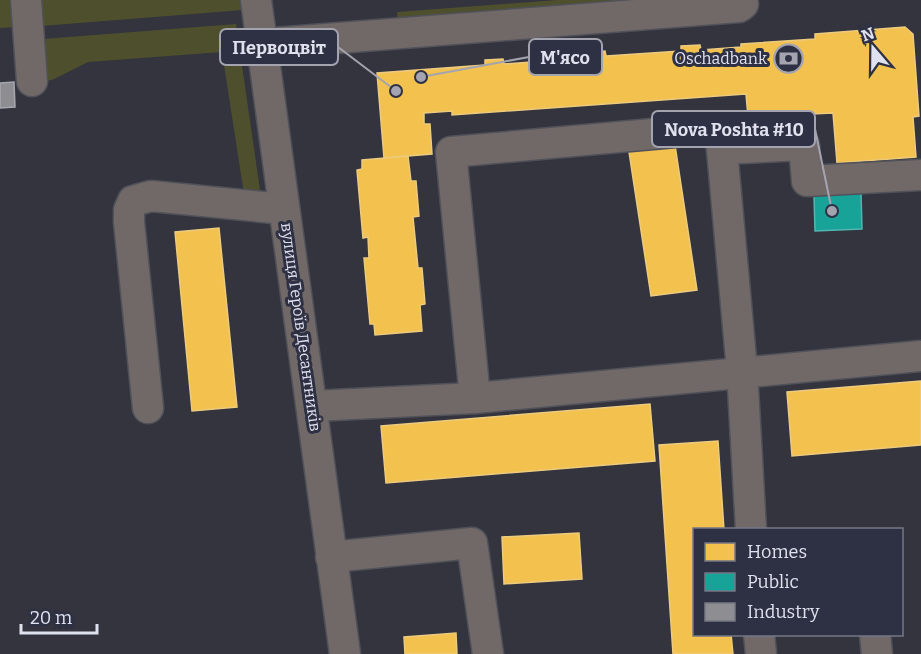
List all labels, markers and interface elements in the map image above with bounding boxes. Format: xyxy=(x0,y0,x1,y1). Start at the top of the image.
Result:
north arrow xyxy=(843,18,903,78)
text: N xyxy=(859,23,877,45)
callout: Первоцвіт xyxy=(220,29,338,65)
text: Первоцвіт xyxy=(232,37,326,59)
callout: М'ясо xyxy=(529,39,602,75)
bank icon: Oschadbank xyxy=(772,42,804,74)
text: М'ясо xyxy=(540,47,590,69)
place label: Oschadbank xyxy=(674,49,767,68)
callout: Nova Poshta #10 xyxy=(652,111,815,147)
text: Nova Poshta #10 xyxy=(664,119,804,141)
street label: вулиця Героїв Десантників xyxy=(277,222,325,432)
legend xyxy=(693,528,903,636)
text: Homes xyxy=(747,541,807,563)
text: Public xyxy=(747,571,799,593)
scale bar xyxy=(21,597,98,635)
text: Industry xyxy=(747,601,820,623)
text: 20 m xyxy=(30,607,72,629)

